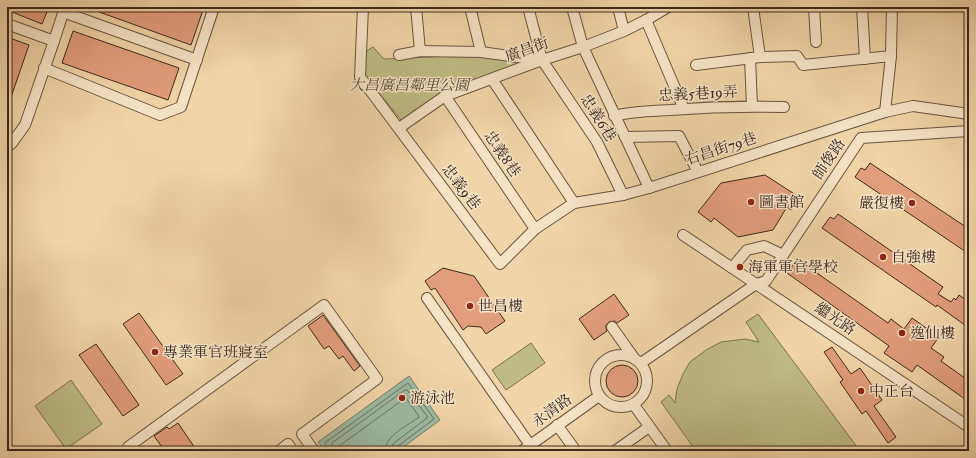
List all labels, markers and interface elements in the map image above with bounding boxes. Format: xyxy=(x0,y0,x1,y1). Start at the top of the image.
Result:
street label: 廣昌街 xyxy=(503,33,551,67)
park label: 大昌廣昌鄰里公園 xyxy=(349,76,471,95)
street label: 忠義5巷19弄 xyxy=(658,82,738,106)
street label: 忠義6巷 xyxy=(576,91,620,145)
street label: 忠義8巷 xyxy=(480,127,524,181)
street label: 右昌街79巷 xyxy=(683,128,759,170)
street label: 師俊路 xyxy=(809,135,849,183)
street label: 忠義9巷 xyxy=(438,160,484,214)
place label: 圖書館 xyxy=(759,193,804,212)
place label: 嚴復樓 xyxy=(859,194,904,213)
marker: 圖書館 xyxy=(746,197,756,207)
marker: 嚴復樓 xyxy=(907,198,917,208)
place label: 自強樓 xyxy=(891,248,936,267)
marker: 自強樓 xyxy=(878,252,888,262)
place label: 海軍軍官學校 xyxy=(748,258,838,277)
marker: 海軍軍官學校 xyxy=(735,262,745,272)
place label: 世昌樓 xyxy=(478,297,523,316)
street label: 繼光路 xyxy=(811,299,859,339)
marker: 世昌樓 xyxy=(465,301,475,311)
place label: 逸仙樓 xyxy=(910,324,955,343)
marker: 逸仙樓 xyxy=(897,328,907,338)
place label: 專業軍官班寢室 xyxy=(163,343,268,362)
marker: 專業軍官班寢室 xyxy=(150,347,160,357)
place label: 中正台 xyxy=(869,382,914,401)
marker: 中正台 xyxy=(856,386,866,396)
place label: 游泳池 xyxy=(410,389,455,408)
street label: 永清路 xyxy=(528,390,576,432)
marker: 游泳池 xyxy=(397,393,407,403)

